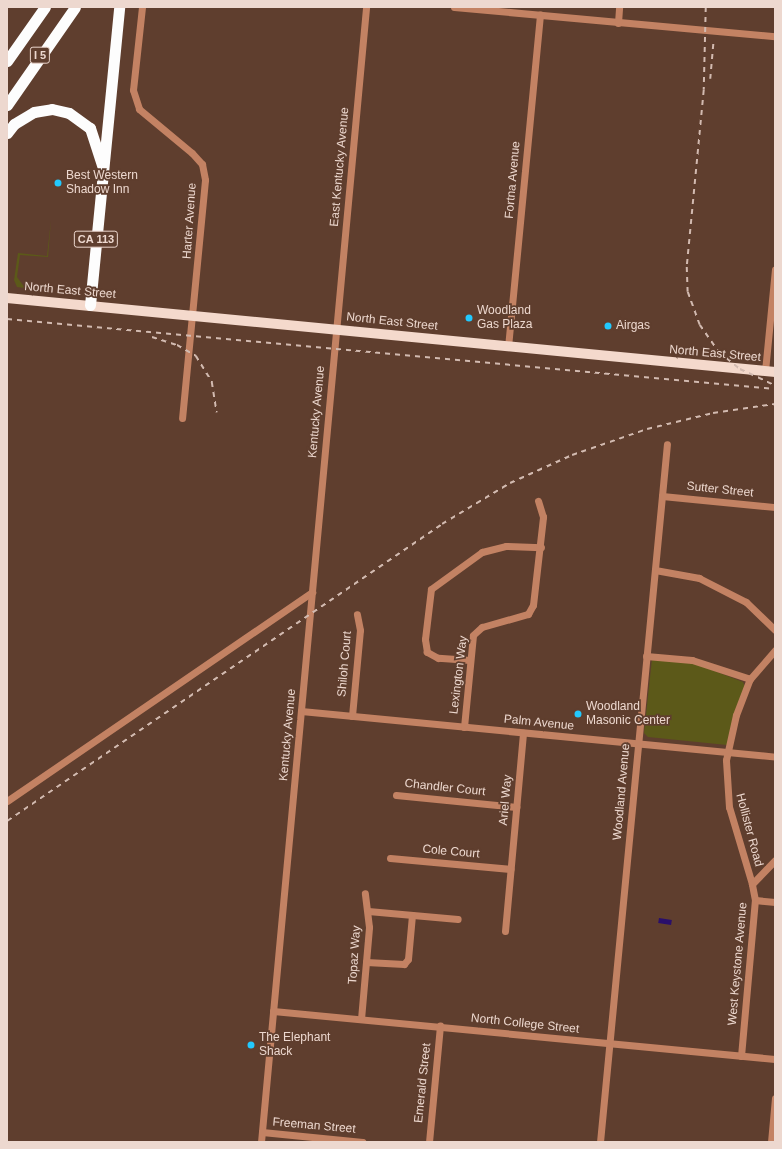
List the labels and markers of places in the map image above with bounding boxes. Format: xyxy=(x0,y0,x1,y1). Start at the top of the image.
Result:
place label: Best Western Shadow Inn xyxy=(66,169,138,197)
marker: Best Western Shadow Inn xyxy=(53,178,63,188)
place label: Woodland Gas Plaza xyxy=(477,304,532,332)
marker: Woodland Gas Plaza xyxy=(464,313,474,323)
place label: Airgas xyxy=(616,319,650,333)
marker: Airgas xyxy=(603,321,613,331)
place label: Woodland Masonic Center xyxy=(586,700,670,728)
marker: Woodland Masonic Center xyxy=(573,709,583,719)
place label: The Elephant Shack xyxy=(259,1031,330,1059)
marker: The Elephant Shack xyxy=(246,1040,256,1050)

